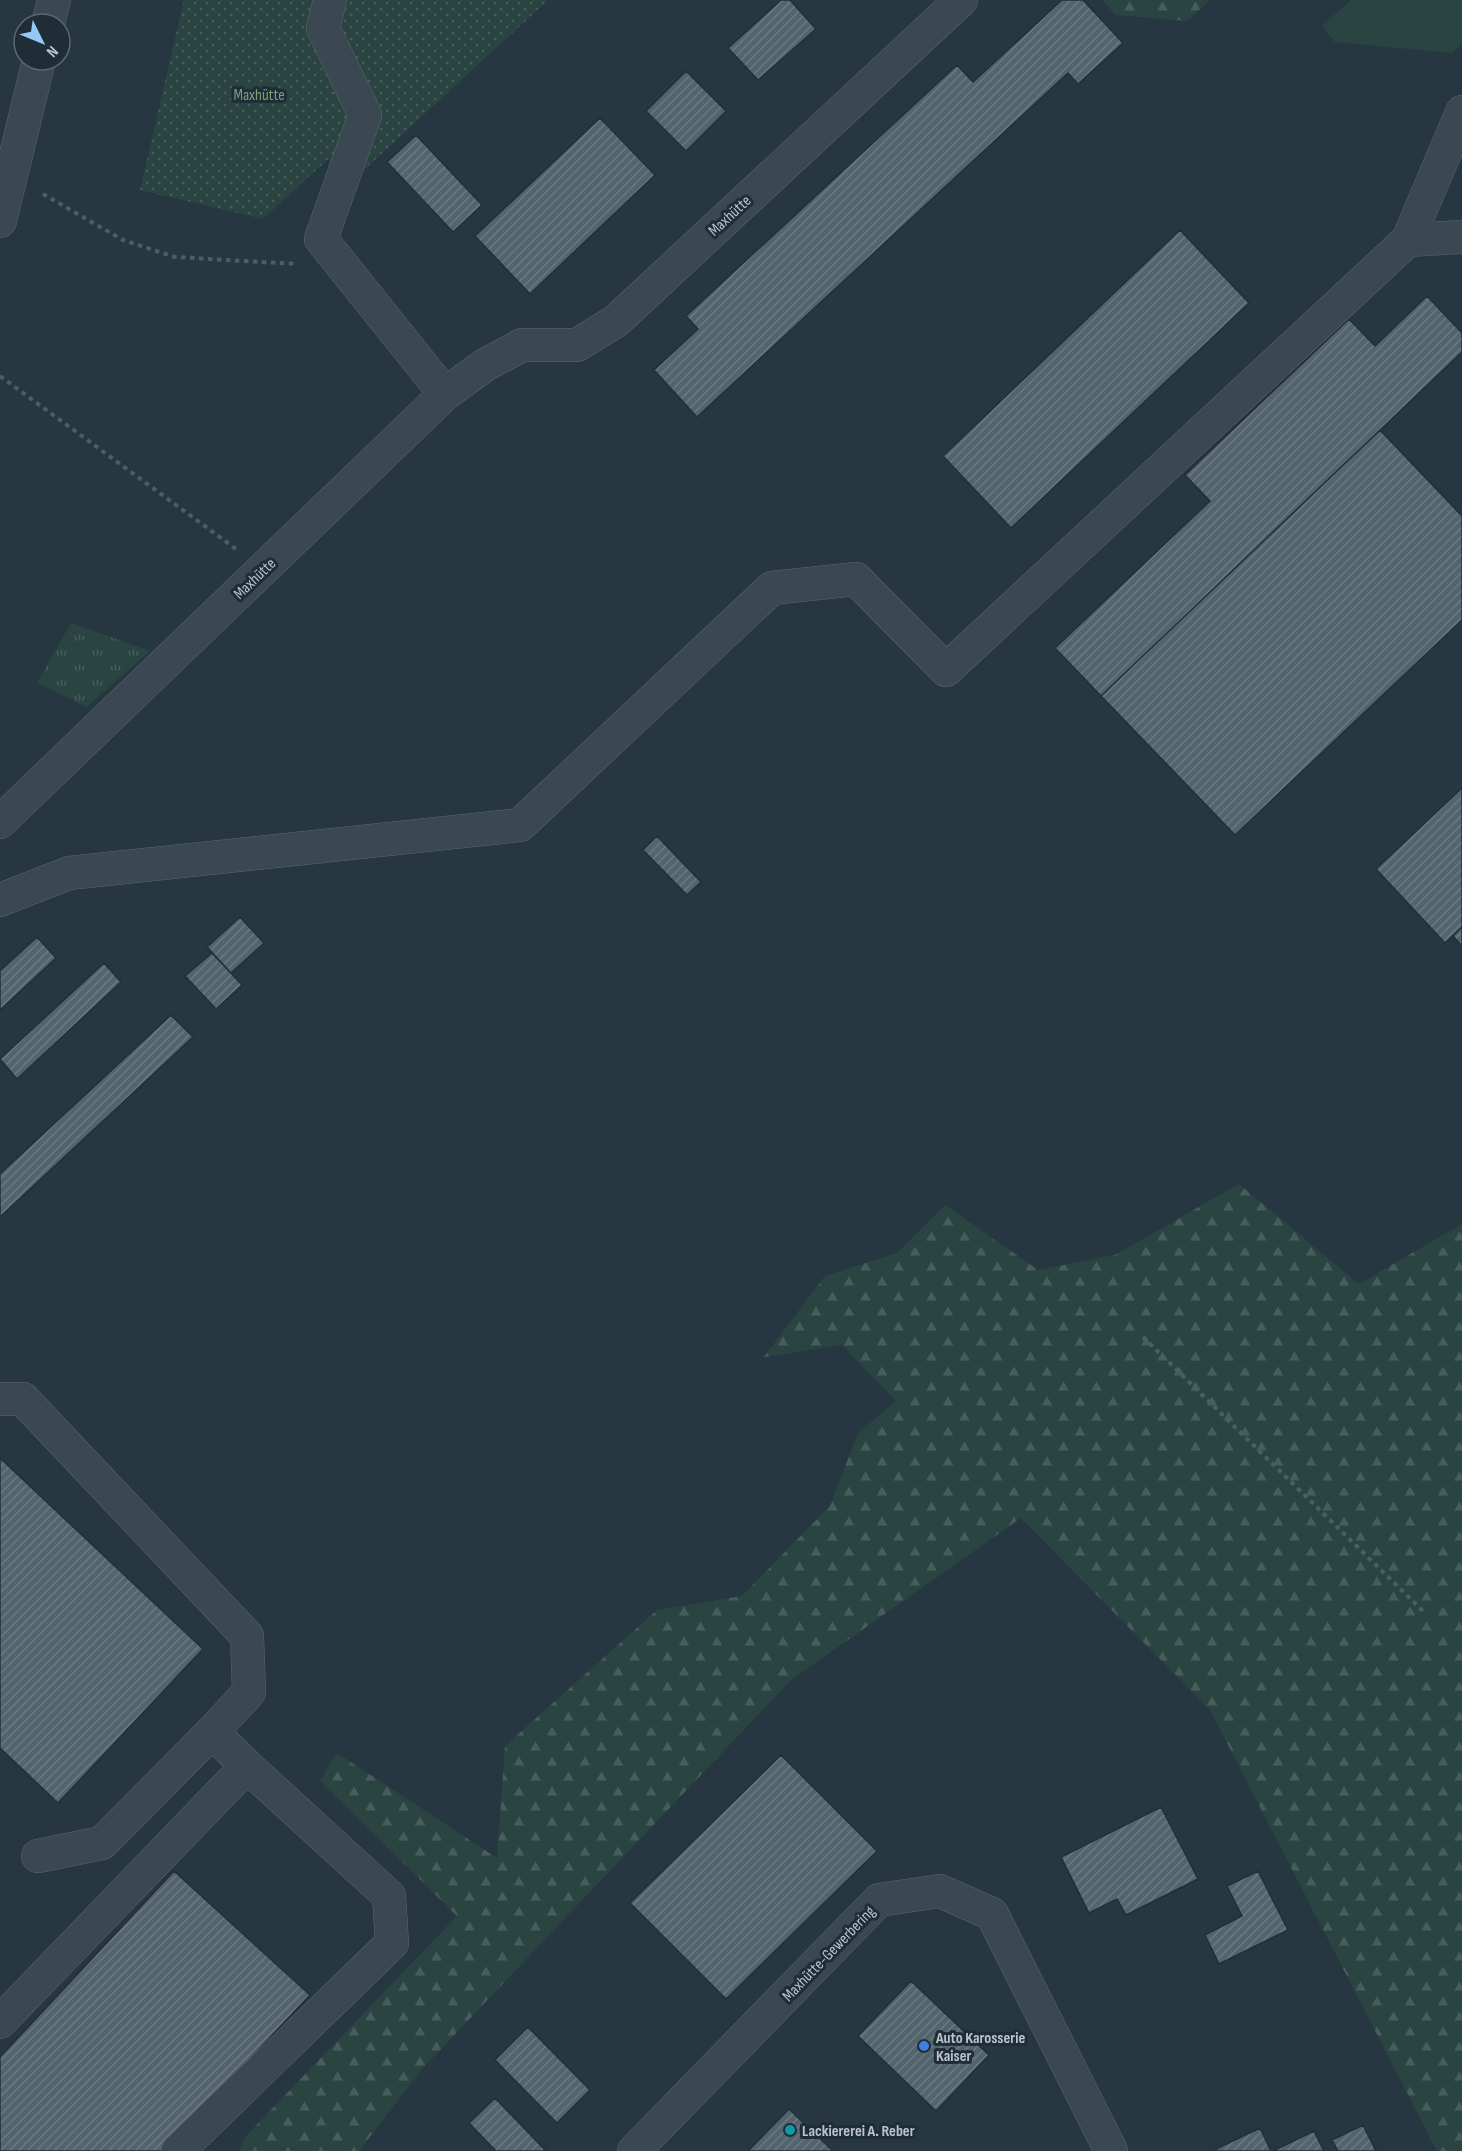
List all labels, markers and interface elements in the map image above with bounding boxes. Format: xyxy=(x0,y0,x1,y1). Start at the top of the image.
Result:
north arrow xyxy=(12,12,72,72)
text: N xyxy=(42,42,62,61)
park label: Maxhütte xyxy=(233,86,285,105)
street label: Maxhütte xyxy=(705,192,755,241)
street label: Maxhütte xyxy=(230,554,280,604)
street label: Maxhütte-Gewerbering xyxy=(779,1902,879,2006)
place label: Auto Karosserie Kaiser xyxy=(935,2029,1025,2066)
marker: Auto Karosserie Kaiser xyxy=(917,2039,931,2053)
place label: Lackiererei A. Reber xyxy=(802,2122,915,2141)
marker: Lackiererei A. Reber xyxy=(783,2123,797,2137)

